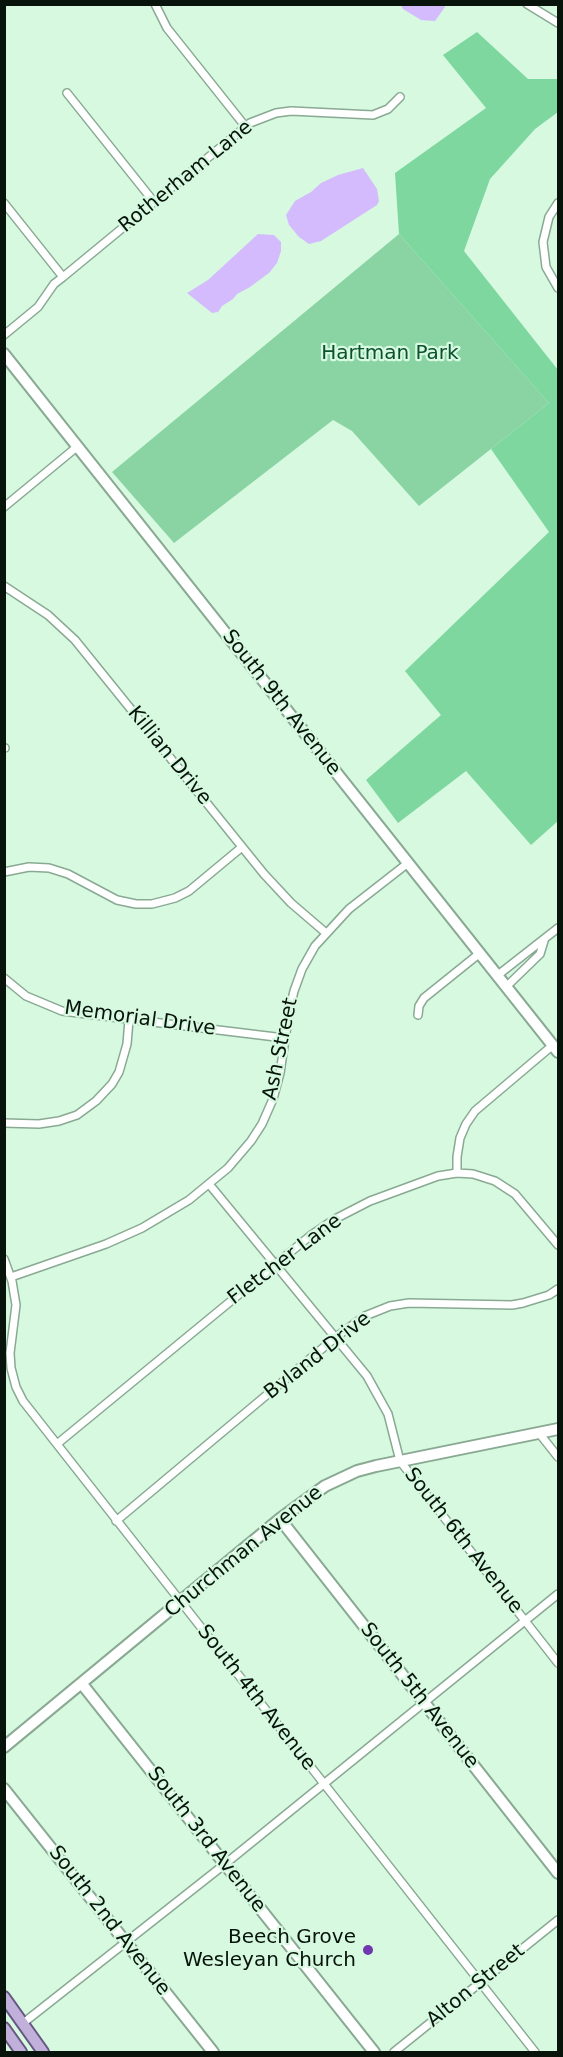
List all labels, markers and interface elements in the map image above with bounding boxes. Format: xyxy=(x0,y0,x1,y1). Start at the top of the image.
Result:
street label: Rotherham Lane xyxy=(114,116,258,238)
park label: Hartman Park xyxy=(321,342,459,366)
street label: South 9th Avenue xyxy=(217,625,345,781)
street label: Killian Drive xyxy=(122,702,216,810)
street label: Ash Street xyxy=(258,996,304,1102)
street label: Memorial Drive xyxy=(63,997,217,1041)
street label: Fletcher Lane xyxy=(223,1209,347,1311)
street label: Byland Drive xyxy=(260,1307,376,1405)
street label: South 6th Avenue xyxy=(399,1463,527,1619)
street label: Churchman Avenue xyxy=(160,1481,328,1623)
street label: South 5th Avenue xyxy=(355,1618,483,1774)
street label: South 4th Avenue xyxy=(192,1620,320,1776)
street label: South 3rd Avenue xyxy=(142,1762,270,1918)
street label: South 2nd Avenue xyxy=(43,1841,175,2001)
place label: Beech Grove Wesleyan Church xyxy=(183,1926,356,1973)
street label: Alton Street xyxy=(422,1939,530,2033)
marker: Beech Grove Wesleyan Church xyxy=(361,1943,375,1957)

